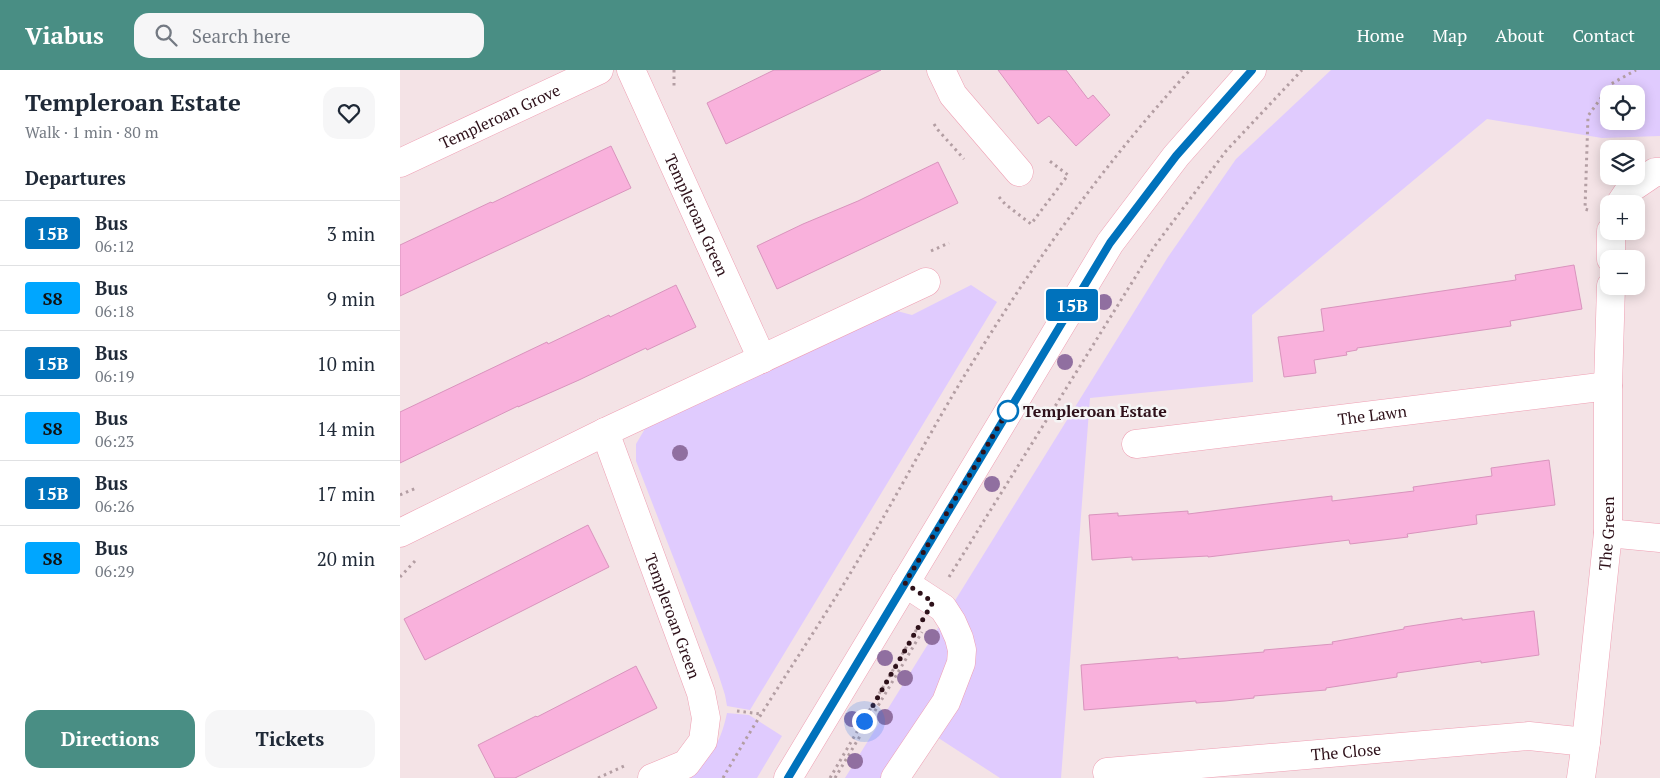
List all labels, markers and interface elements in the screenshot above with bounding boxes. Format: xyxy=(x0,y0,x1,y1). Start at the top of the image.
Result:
search box xyxy=(134,13,484,58)
text: Viabus xyxy=(25,19,104,51)
icon: search xyxy=(152,21,180,49)
text: Search here xyxy=(192,23,291,48)
text: Home xyxy=(1357,23,1404,47)
text: Map xyxy=(1432,23,1467,47)
text: About xyxy=(1495,23,1544,47)
text: Contact xyxy=(1572,23,1635,47)
street label: Templeroan Grove xyxy=(436,79,564,154)
map controls xyxy=(1600,85,1645,295)
button: locate xyxy=(1600,85,1645,130)
text: Templeroan Estate xyxy=(25,86,241,118)
button: heart xyxy=(323,87,375,139)
text: Walk · 1 min · 80 m xyxy=(25,121,159,143)
button: layers xyxy=(1600,140,1645,185)
street label: Templeroan Green xyxy=(659,150,734,280)
text: Departures xyxy=(25,165,126,190)
button: + xyxy=(1600,195,1645,240)
text: Bus xyxy=(95,210,128,235)
text: 15B xyxy=(36,221,69,245)
text: 3 min xyxy=(327,221,375,246)
text: 06:12 xyxy=(95,235,134,257)
button: − xyxy=(1600,250,1645,295)
text: Bus xyxy=(95,275,128,300)
text: S8 xyxy=(42,286,63,310)
text: 9 min xyxy=(327,286,375,311)
line badge: 15B xyxy=(1043,289,1101,321)
text: 15B xyxy=(1056,293,1088,317)
text: 06:18 xyxy=(95,300,134,322)
text: Bus xyxy=(95,340,128,365)
text: 15B xyxy=(36,351,69,375)
text: 10 min xyxy=(317,351,375,376)
text: 06:19 xyxy=(95,365,134,387)
marker: Templeroan Estate xyxy=(997,400,1019,422)
place label: Templeroan Estate xyxy=(1023,400,1167,422)
street label: The Lawn xyxy=(1336,400,1408,430)
text: Bus xyxy=(95,405,128,430)
text: S8 xyxy=(42,416,63,440)
text: 14 min xyxy=(317,416,375,441)
text: 06:23 xyxy=(95,430,134,452)
text: Bus xyxy=(95,470,128,495)
text: 15B xyxy=(36,481,69,505)
text: 17 min xyxy=(317,481,375,506)
text: 06:26 xyxy=(95,495,134,517)
street label: The Green xyxy=(1593,496,1619,571)
text: Bus xyxy=(95,535,128,560)
text: S8 xyxy=(42,546,63,570)
text: 20 min xyxy=(317,546,375,571)
street label: Templeroan Green xyxy=(640,550,706,682)
text: 06:29 xyxy=(95,560,134,582)
your location xyxy=(852,709,877,734)
button: Directions xyxy=(25,710,195,768)
button: Tickets xyxy=(205,710,375,768)
street label: The Close xyxy=(1310,738,1382,766)

